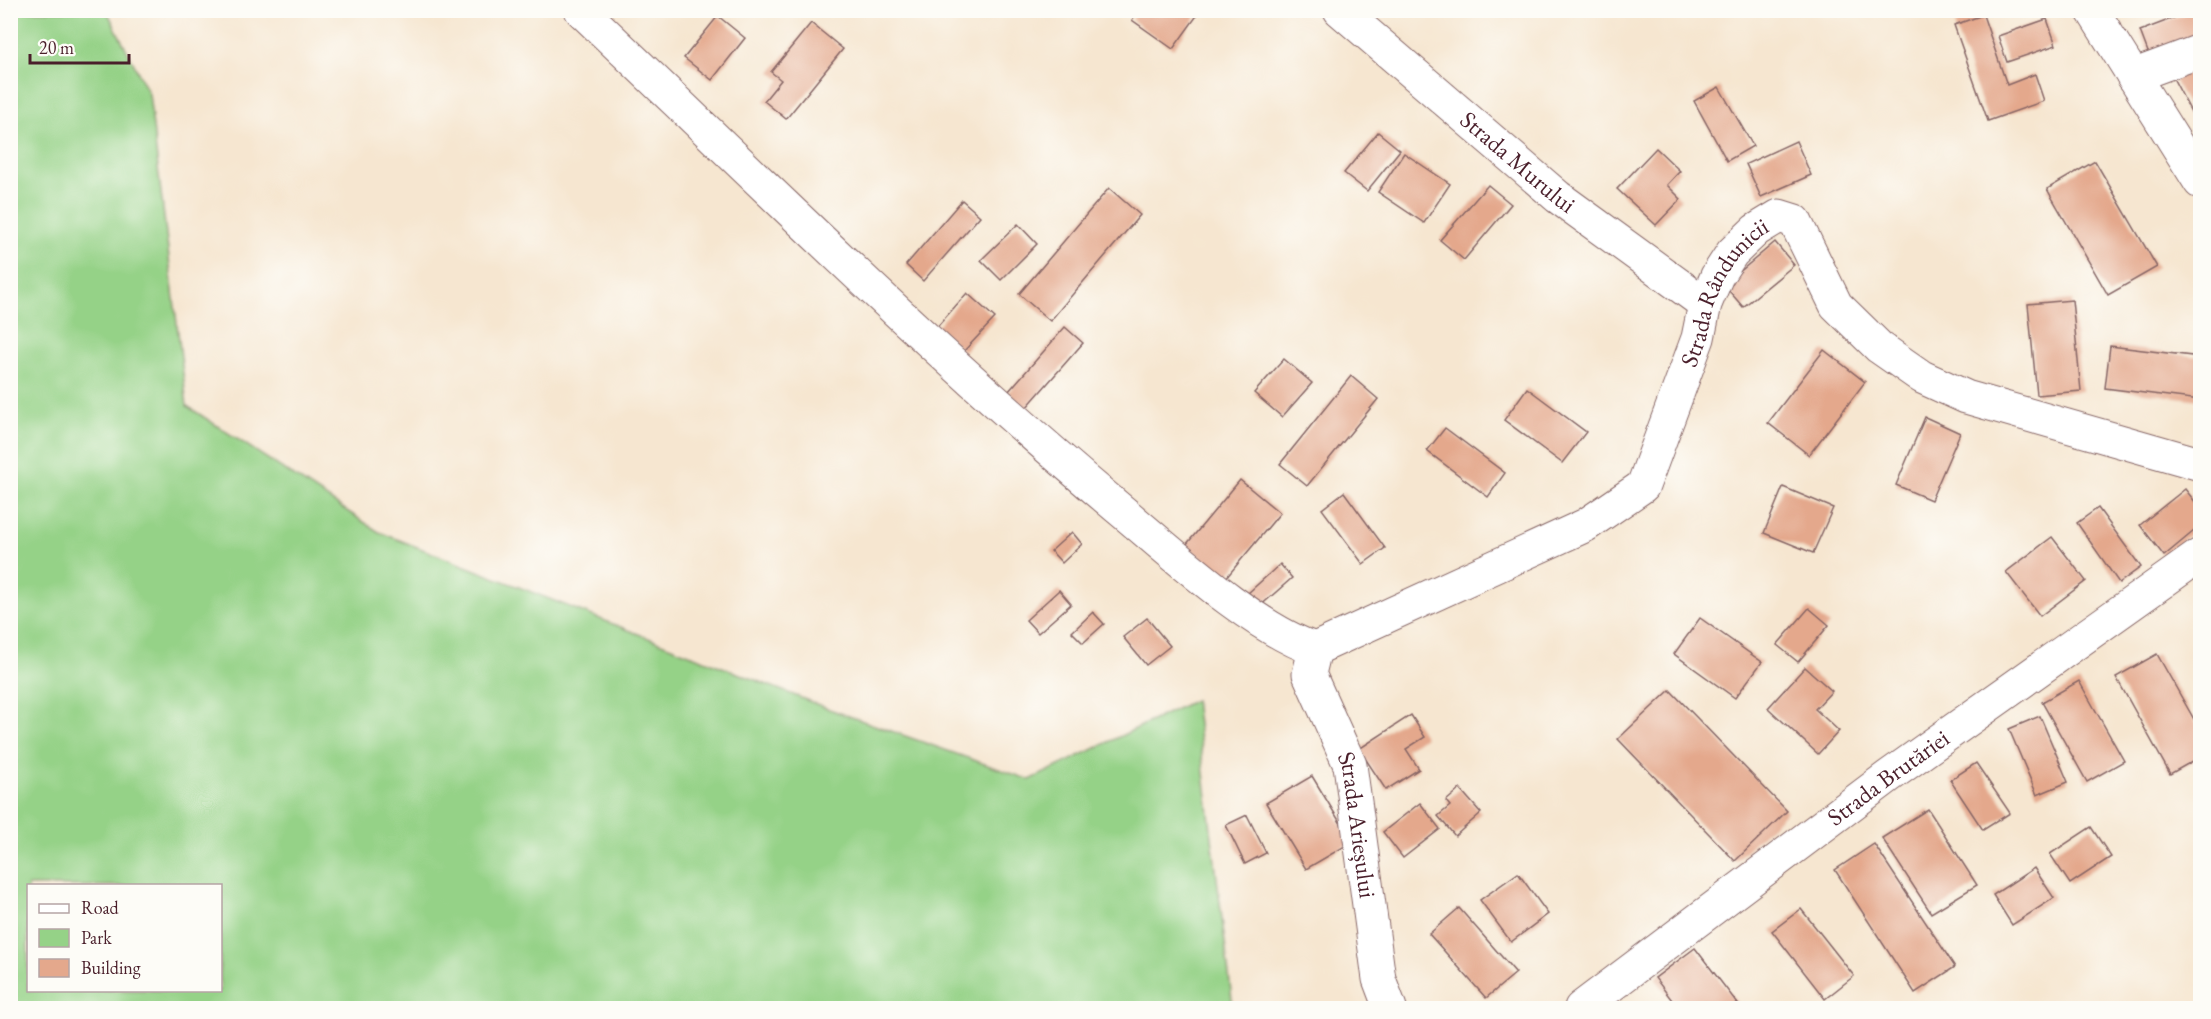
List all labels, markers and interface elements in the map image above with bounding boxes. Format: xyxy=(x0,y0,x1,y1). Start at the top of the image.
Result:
scale bar xyxy=(30,27,129,65)
text: 20 m xyxy=(39,36,74,59)
street label: Strada Murului xyxy=(1454,104,1582,220)
street label: Strada Rândunicii xyxy=(1673,210,1774,371)
street label: Strada Brutăriei xyxy=(1821,722,1955,832)
street label: Strada Arieșului xyxy=(1331,746,1384,900)
legend xyxy=(27,884,222,992)
text: Road xyxy=(81,896,120,919)
text: Park xyxy=(81,926,112,949)
text: Building xyxy=(81,956,141,979)

